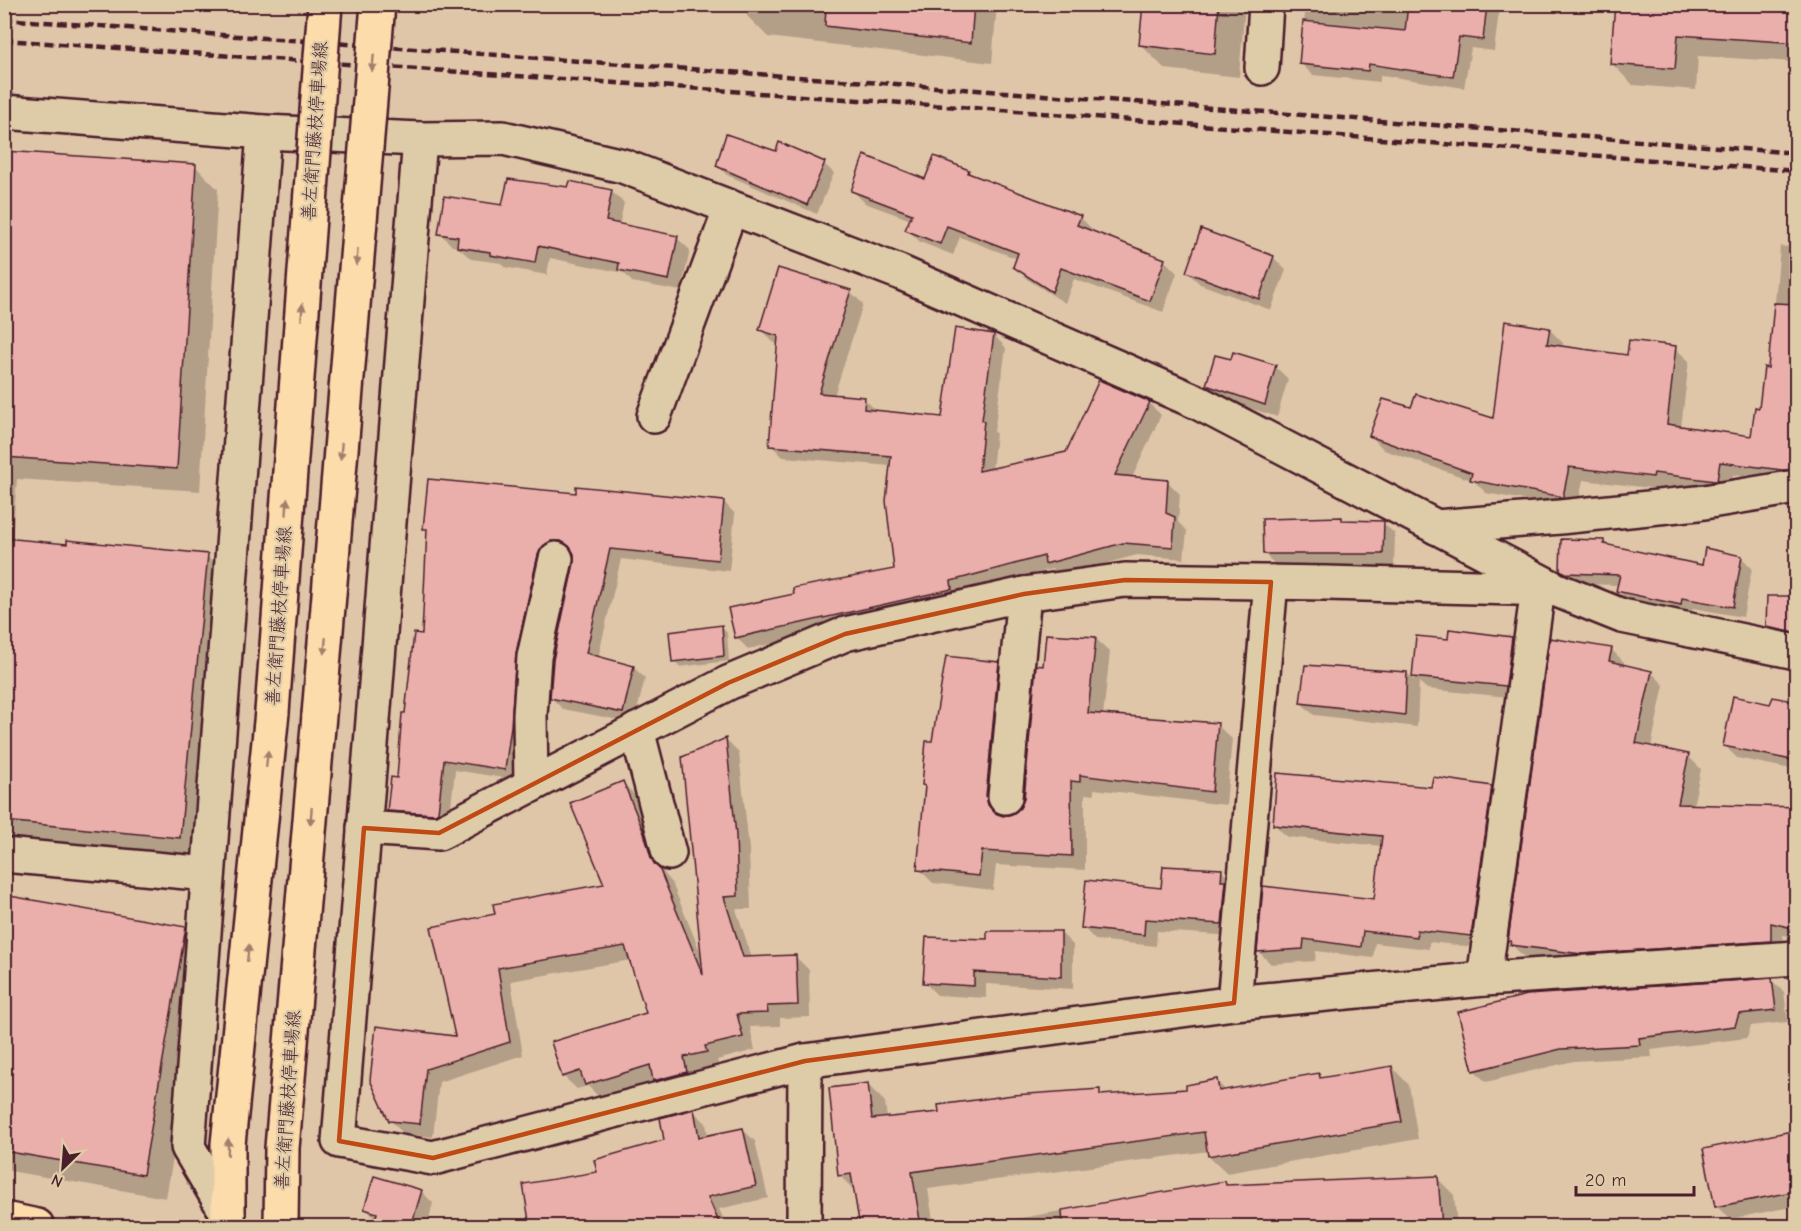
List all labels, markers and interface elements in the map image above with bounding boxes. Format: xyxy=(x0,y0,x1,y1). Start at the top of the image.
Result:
street label: 善左衛門藤枝停車場線 xyxy=(298,40,332,222)
one-way arrow xyxy=(368,53,378,72)
one-way arrow xyxy=(352,248,362,267)
one-way arrow xyxy=(297,303,307,322)
one-way arrow xyxy=(336,442,346,461)
one-way arrow xyxy=(283,497,292,516)
street label: 善左衛門藤枝停車場線 xyxy=(262,525,296,707)
one-way arrow xyxy=(320,636,330,655)
one-way arrow xyxy=(262,749,272,768)
one-way arrow xyxy=(306,806,316,825)
one-way arrow xyxy=(243,943,252,962)
street label: 善左衛門藤枝停車場線 xyxy=(271,1009,305,1191)
north arrow xyxy=(33,1138,93,1198)
one-way arrow xyxy=(224,1138,233,1157)
scale bar xyxy=(1576,1159,1694,1197)
text: N xyxy=(49,1170,66,1191)
text: 20 m xyxy=(1585,1170,1626,1191)

